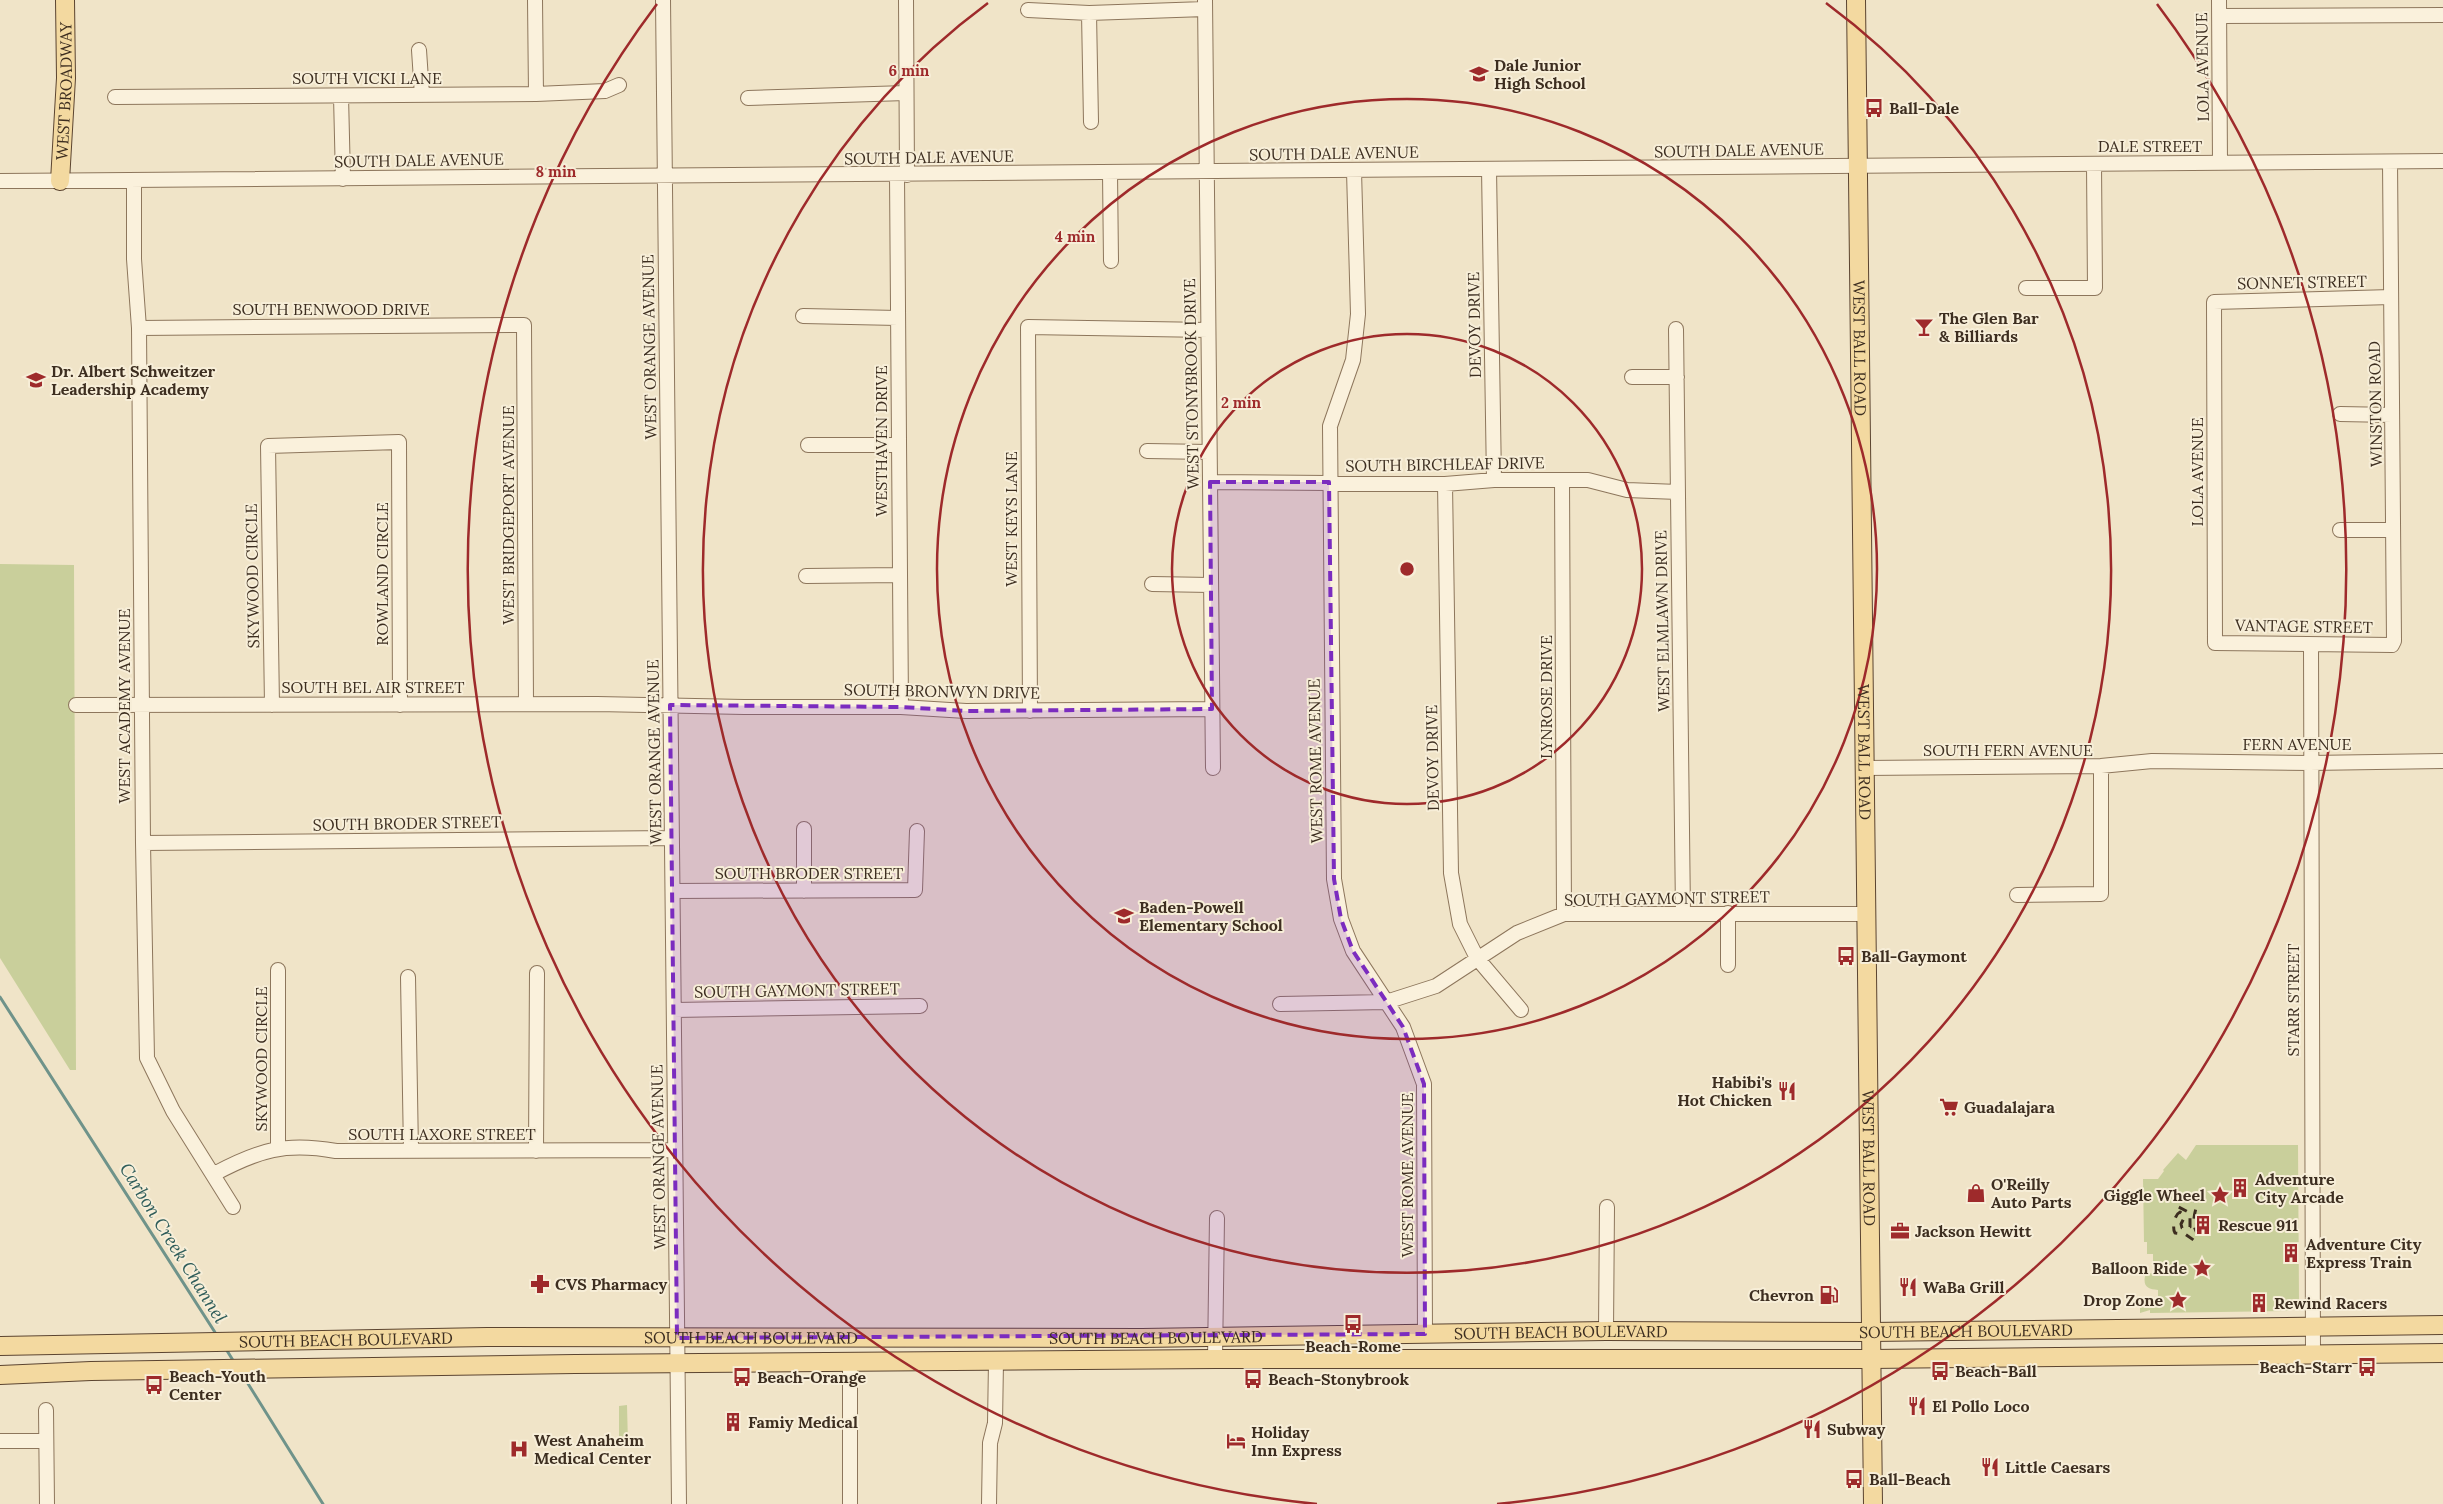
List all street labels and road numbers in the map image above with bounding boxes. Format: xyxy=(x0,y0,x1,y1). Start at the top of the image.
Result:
street label: LOLA AVENUE xyxy=(2191,12,2213,122)
street label: WEST BROADWAY xyxy=(51,21,76,161)
street label: SOUTH VICKI LANE xyxy=(292,68,442,88)
street label: DALE STREET xyxy=(2098,136,2202,156)
street label: SOUTH DALE AVENUE xyxy=(1654,139,1824,161)
street label: SOUTH DALE AVENUE xyxy=(1249,142,1419,164)
street label: SOUTH DALE AVENUE xyxy=(844,146,1014,168)
street label: SOUTH DALE AVENUE xyxy=(334,149,504,171)
street label: WEST ORANGE AVENUE xyxy=(637,254,661,440)
street label: SONNET STREET xyxy=(2237,271,2367,293)
street label: DEVOY DRIVE xyxy=(1463,272,1485,378)
street label: WEST STONYBROOK DRIVE xyxy=(1179,278,1203,490)
street label: WEST BALL ROAD xyxy=(1849,280,1871,416)
street label: SOUTH BENWOOD DRIVE xyxy=(232,299,430,319)
street label: WINSTON ROAD xyxy=(2364,341,2386,467)
street label: WESTHAVEN DRIVE xyxy=(871,365,891,517)
street label: WEST BRIDGEPORT AVENUE xyxy=(498,405,518,625)
street label: LOLA AVENUE xyxy=(2187,417,2207,527)
street label: WEST KEYS LANE xyxy=(1001,451,1021,587)
street label: SOUTH BIRCHLEAF DRIVE xyxy=(1345,452,1545,476)
street label: ROWLAND CIRCLE xyxy=(372,502,392,646)
street label: SKYWOOD CIRCLE xyxy=(241,503,263,649)
street label: WEST ELMLAWN DRIVE xyxy=(1650,530,1674,712)
street label: WEST ACADEMY AVENUE xyxy=(114,608,134,804)
street label: VANTAGE STREET xyxy=(2234,615,2373,637)
street label: LYNROSE DRIVE xyxy=(1536,635,1556,759)
street label: WEST ORANGE AVENUE xyxy=(642,659,666,845)
street label: SOUTH BEL AIR STREET xyxy=(281,677,465,697)
street label: WEST ROME AVENUE xyxy=(1304,678,1326,844)
street label: SOUTH BRONWYN DRIVE xyxy=(844,679,1040,703)
street label: WEST BALL ROAD xyxy=(1854,684,1875,820)
street label: DEVOY DRIVE xyxy=(1421,705,1443,811)
street label: FERN AVENUE xyxy=(2242,734,2352,754)
street label: SOUTH FERN AVENUE xyxy=(1923,740,2093,760)
street label: SOUTH BRODER STREET xyxy=(313,811,501,835)
street label: SOUTH BRODER STREET xyxy=(715,863,903,883)
street label: SOUTH GAYMONT STREET xyxy=(1564,886,1770,910)
street label: STARR STREET xyxy=(2283,944,2303,1056)
street label: SOUTH GAYMONT STREET xyxy=(694,978,900,1002)
street label: SKYWOOD CIRCLE xyxy=(251,987,271,1131)
street label: WEST ORANGE AVENUE xyxy=(646,1064,670,1250)
street label: WEST BALL ROAD xyxy=(1858,1090,1880,1226)
street label: WEST ROME AVENUE xyxy=(1397,1093,1417,1257)
street label: SOUTH LAXORE STREET xyxy=(348,1124,536,1144)
street label: SOUTH BEACH BOULEVARD xyxy=(1859,1320,2073,1342)
street label: SOUTH BEACH BOULEVARD xyxy=(1454,1321,1668,1343)
street label: SOUTH BEACH BOULEVARD xyxy=(1049,1326,1263,1348)
street label: SOUTH BEACH BOULEVARD xyxy=(644,1327,858,1348)
street label: SOUTH BEACH BOULEVARD xyxy=(239,1328,453,1352)

